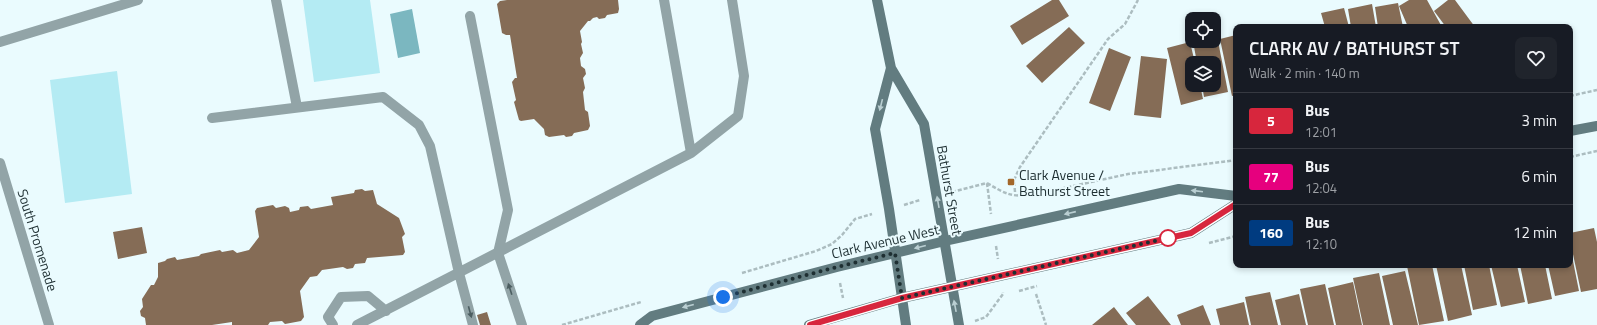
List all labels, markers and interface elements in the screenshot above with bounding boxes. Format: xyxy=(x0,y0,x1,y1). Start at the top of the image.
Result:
map controls xyxy=(1185,12,1221,92)
button: locate xyxy=(1185,12,1221,48)
text: CLARK AV / BATHURST ST xyxy=(1249,33,1459,62)
button: heart xyxy=(1515,37,1557,79)
button: layers xyxy=(1185,56,1221,92)
text: Walk · 2 min · 140 m xyxy=(1249,63,1360,83)
text: Bus xyxy=(1305,99,1330,122)
one-way arrow xyxy=(878,100,884,112)
text: 3 min xyxy=(1521,109,1557,132)
text: 5 xyxy=(1267,110,1275,131)
text: 12:01 xyxy=(1305,122,1337,142)
street label: Bathurst Street xyxy=(932,143,968,237)
text: Bus xyxy=(1305,155,1330,178)
place label: Clark Avenue / Bathurst Street xyxy=(1019,164,1110,201)
text: 6 min xyxy=(1521,165,1557,188)
text: 77 xyxy=(1263,166,1279,187)
marker: Clark Avenue / Bathurst Street xyxy=(1006,177,1016,187)
text: 12:04 xyxy=(1305,178,1337,198)
street label: South Promenade xyxy=(12,186,64,294)
one-way arrow xyxy=(1191,188,1203,194)
one-way arrow xyxy=(935,196,941,209)
one-way arrow xyxy=(1064,211,1076,217)
text: Bus xyxy=(1305,211,1330,234)
street label: Clark Avenue West xyxy=(829,218,941,264)
text: 12 min xyxy=(1513,221,1557,244)
text: 160 xyxy=(1259,222,1283,243)
unlabelled marker xyxy=(1159,229,1177,247)
text: 12:10 xyxy=(1305,234,1337,254)
one-way arrow xyxy=(914,244,926,250)
one-way arrow xyxy=(506,283,512,295)
your location xyxy=(713,287,733,307)
one-way arrow xyxy=(952,300,958,312)
one-way arrow xyxy=(682,304,694,310)
one-way arrow xyxy=(467,307,473,319)

